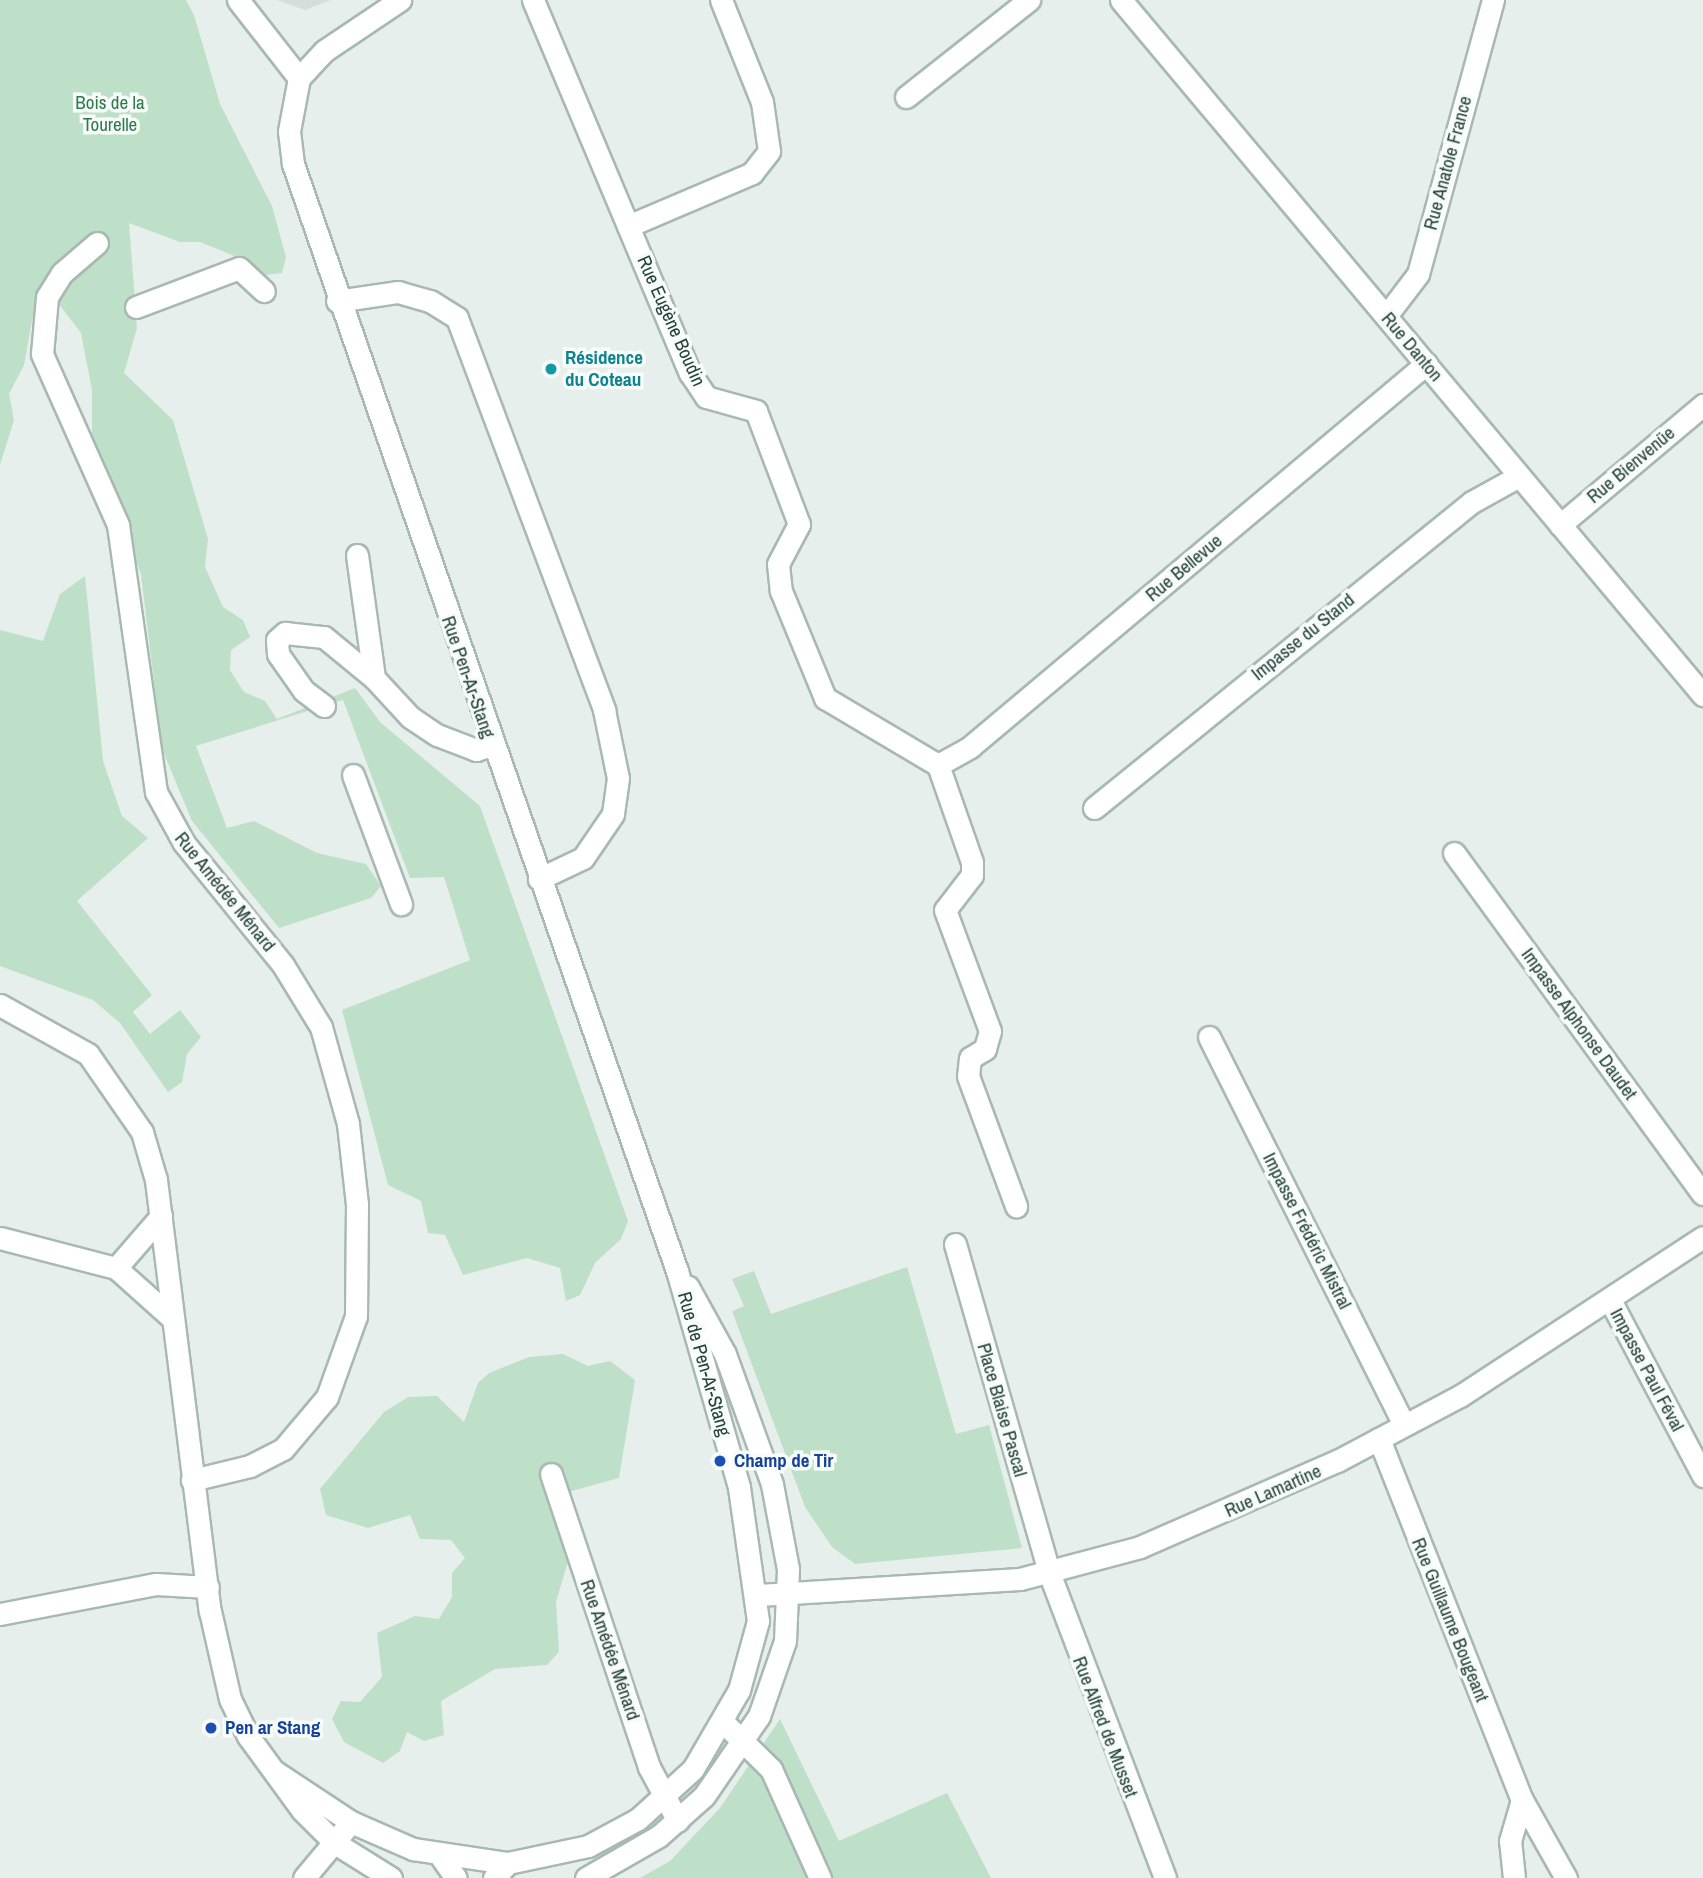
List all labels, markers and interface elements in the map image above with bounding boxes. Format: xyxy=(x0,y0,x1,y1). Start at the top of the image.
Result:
park label: Bois de la Tourelle xyxy=(75,92,145,136)
street label: Rue Anatole France xyxy=(1419,93,1477,233)
street label: Rue Eugène Boudin xyxy=(632,252,710,390)
street label: Rue Danton xyxy=(1377,308,1447,386)
place label: Résidence du Coteau xyxy=(565,347,643,391)
marker: Résidence du Coteau xyxy=(543,361,559,377)
street label: Rue Bienvenüe xyxy=(1583,422,1679,508)
street label: Rue Bellevue xyxy=(1141,529,1227,607)
street label: Impasse du Stand xyxy=(1247,589,1359,685)
street label: Rue Pen-Ar-Stang xyxy=(436,613,500,741)
street label: Rue Amédée Ménard xyxy=(170,827,280,957)
street label: Impasse Alphonse Daudet xyxy=(1516,943,1642,1105)
street label: Impasse Frédéric Mistral xyxy=(1258,1149,1356,1313)
street label: Rue de Pen-Ar-Stang xyxy=(673,1289,735,1439)
street label: Impasse Paul Féval xyxy=(1605,1305,1689,1435)
street label: Place Blaise Pascal xyxy=(972,1341,1032,1479)
place label: Champ de Tir xyxy=(734,1450,833,1472)
marker: Champ de Tir xyxy=(712,1453,728,1469)
street label: Rue Lamartine xyxy=(1221,1460,1325,1522)
street label: Rue Guillaume Bougeant xyxy=(1407,1535,1493,1705)
street label: Rue Amédée Ménard xyxy=(575,1576,645,1724)
street label: Rue Alfred de Musset xyxy=(1068,1653,1142,1801)
place label: Pen ar Stang xyxy=(225,1717,320,1739)
marker: Pen ar Stang xyxy=(203,1720,219,1736)

